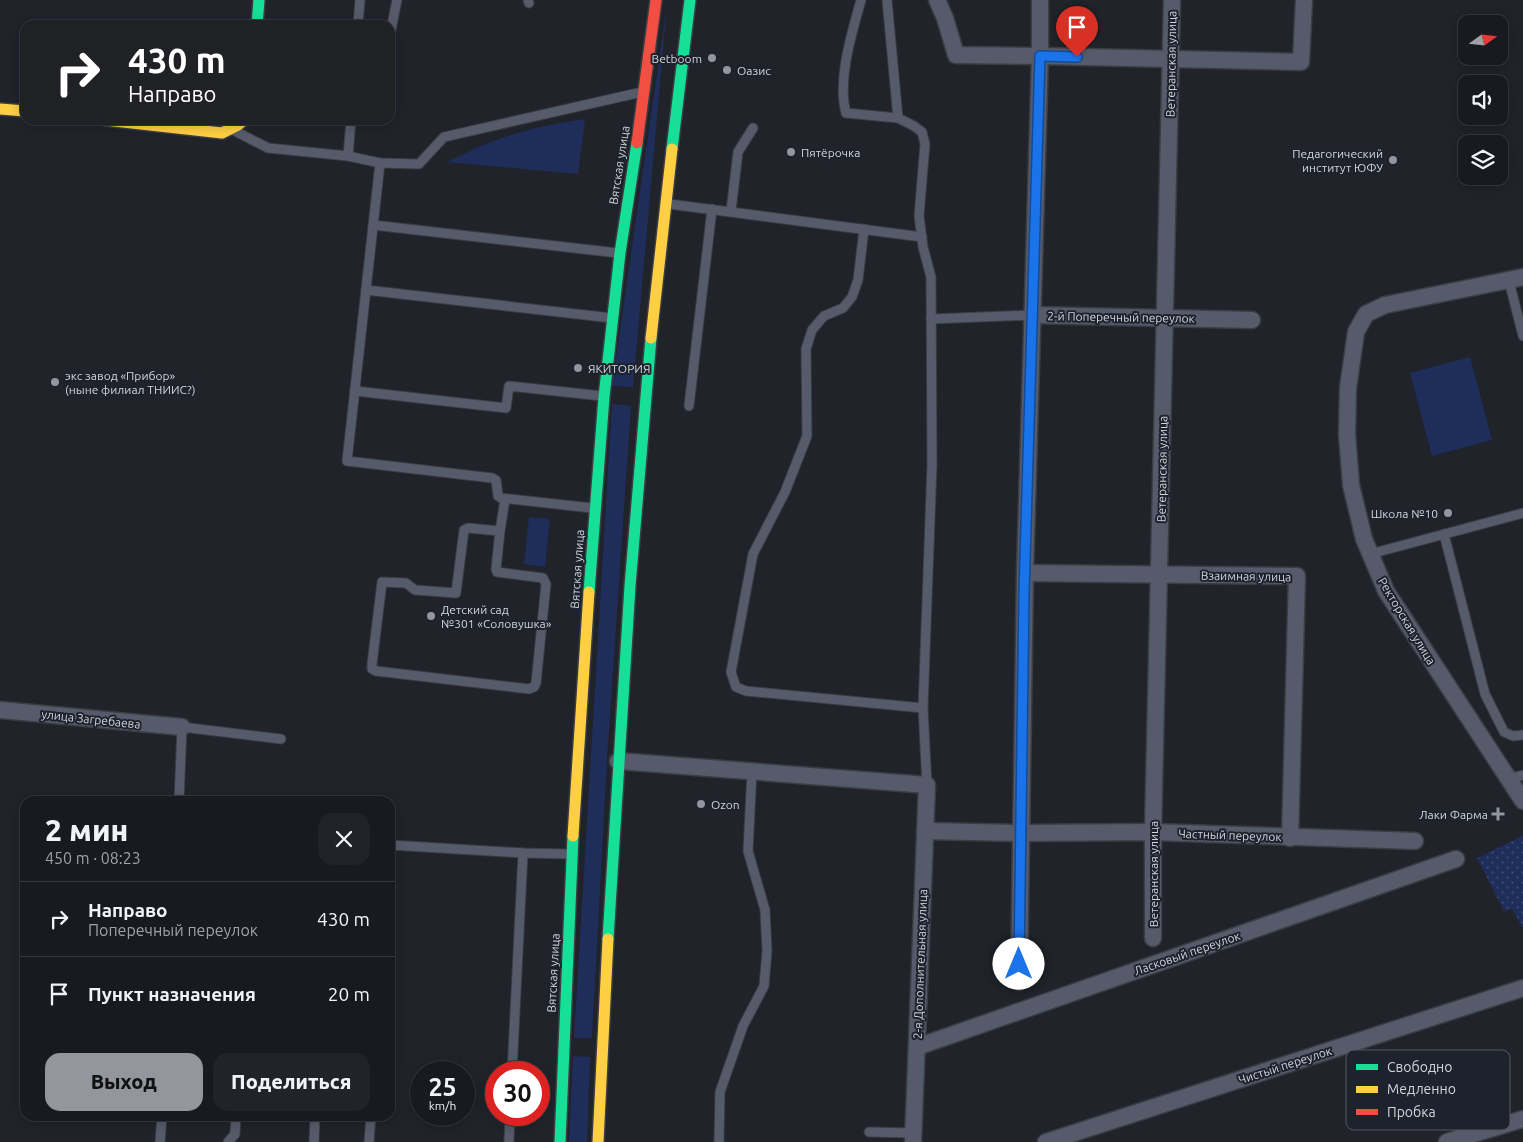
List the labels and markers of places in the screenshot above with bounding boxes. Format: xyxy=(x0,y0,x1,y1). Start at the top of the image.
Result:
pin xyxy=(1056,6,1098,57)
place label: Betboom xyxy=(652,52,702,65)
marker: Betboom xyxy=(706,52,718,64)
marker: Оазис xyxy=(721,64,733,76)
place label: Оазис xyxy=(737,64,771,77)
marker: Пятёрочка xyxy=(785,146,797,158)
place label: Пятёрочка xyxy=(801,146,860,159)
place label: Педагогический институт ЮФУ xyxy=(1292,147,1383,174)
marker: Педагогический институт ЮФУ xyxy=(1387,154,1399,166)
marker: ЯКИТОРИЯ xyxy=(572,362,584,374)
place label: ЯКИТОРИЯ xyxy=(588,362,650,375)
place label: экс завод «Прибор» (ныне филиал ТНИИС?) xyxy=(65,369,196,397)
marker: экс завод «Прибор» (ныне филиал ТНИИС?) xyxy=(49,376,61,388)
place label: Школа №10 xyxy=(1371,507,1438,520)
marker: Школа №10 xyxy=(1442,507,1454,519)
place label: Детский сад №301 «Соловушка» xyxy=(441,603,552,630)
marker: Детский сад №301 «Соловушка» xyxy=(425,610,437,622)
marker: Ozon xyxy=(695,798,707,810)
place label: Ozon xyxy=(711,798,740,811)
place label: Лаки Фарма xyxy=(1419,808,1488,821)
marker: Лаки Фарма xyxy=(1492,808,1504,820)

